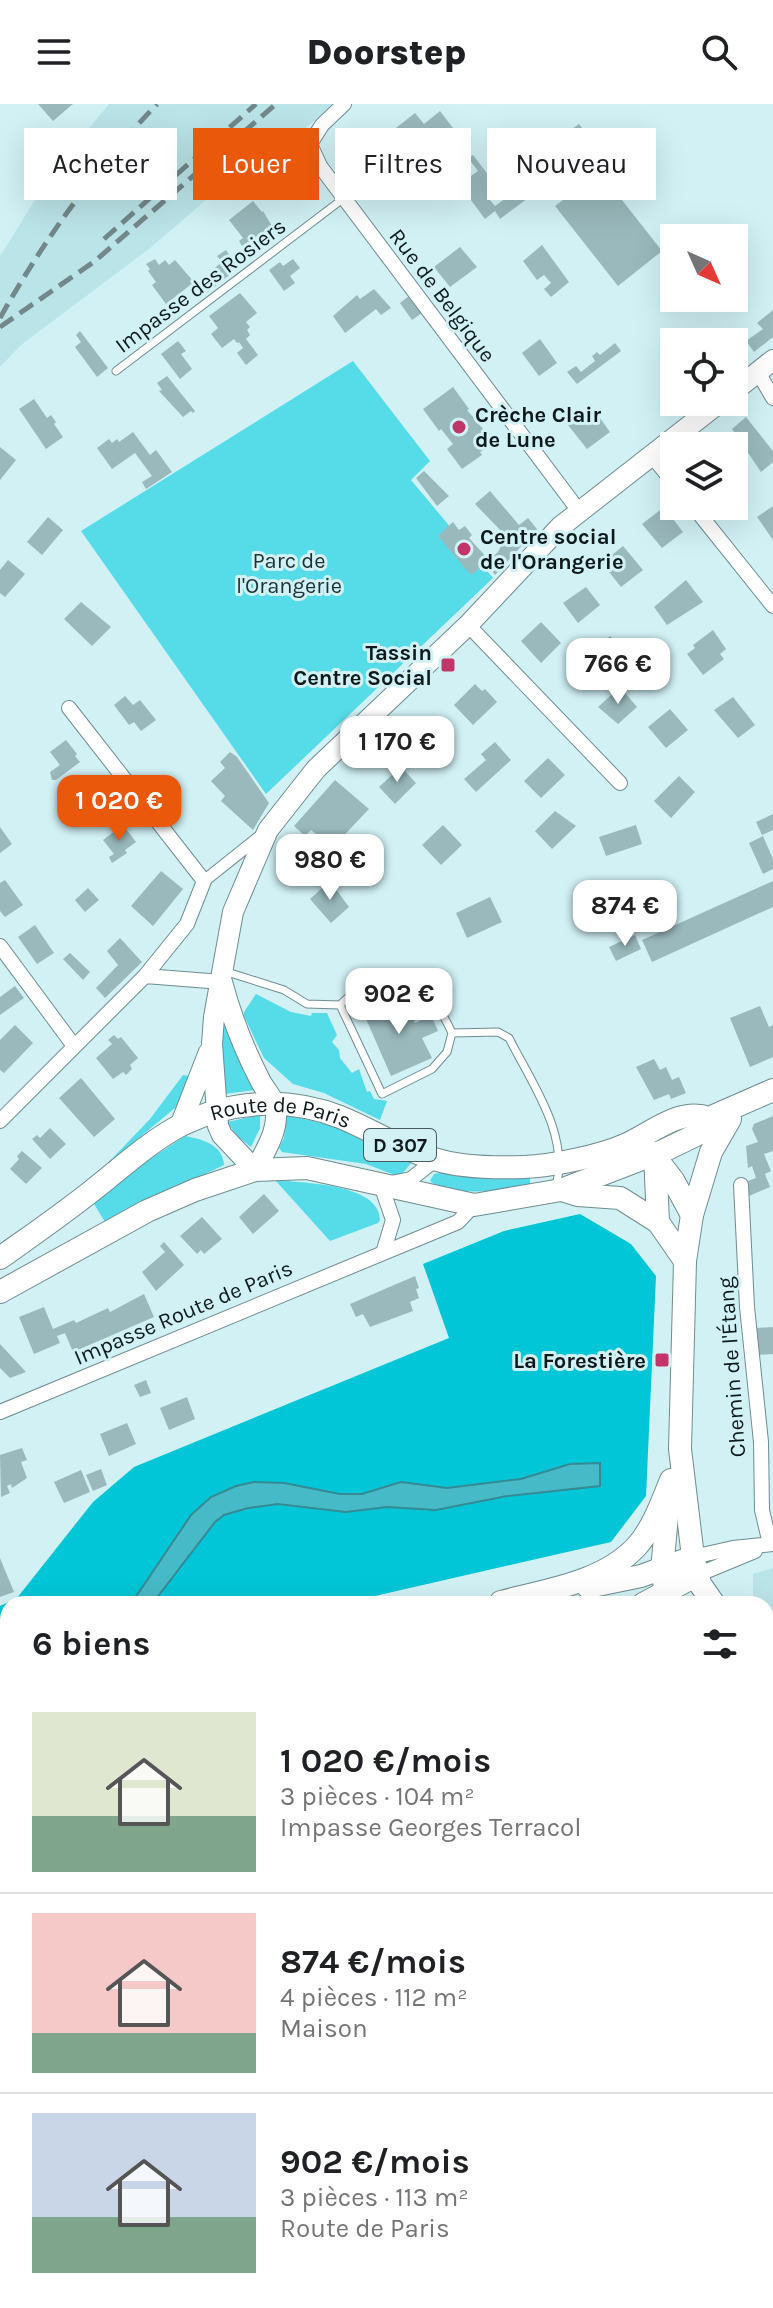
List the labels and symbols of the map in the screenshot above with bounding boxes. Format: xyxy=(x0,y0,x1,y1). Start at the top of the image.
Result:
street label: Impasse des Rosiers xyxy=(110,213,291,358)
street label: Rue de Belgique xyxy=(384,224,501,368)
north arrow xyxy=(660,224,748,312)
place label: Crèche Clair de Lune xyxy=(475,402,602,453)
marker: Crèche Clair de Lune xyxy=(450,418,468,436)
place label: Centre social de l'Orangerie xyxy=(480,524,624,575)
marker: Centre social de l'Orangerie xyxy=(455,540,473,558)
park label: Parc de l'Orangerie xyxy=(236,548,342,599)
pin: 766 € xyxy=(562,638,674,706)
place label: Tassin Centre Social xyxy=(293,640,432,691)
marker: Tassin Centre Social xyxy=(439,656,457,674)
pin: 1 170 € xyxy=(323,716,471,784)
pin: 1 020 € xyxy=(45,775,193,843)
pin: 980 € xyxy=(274,834,386,902)
pin: 874 € xyxy=(569,880,681,948)
pin: 902 € xyxy=(343,968,455,1036)
street label: Route de Paris xyxy=(207,1092,355,1134)
road number: D 307 xyxy=(364,1129,436,1161)
street label: Impasse Route de Paris xyxy=(70,1255,297,1371)
street label: Chemin de l'Étang xyxy=(712,1275,751,1458)
place label: La Forestière xyxy=(513,1348,646,1374)
marker: La Forestière xyxy=(653,1351,671,1369)

